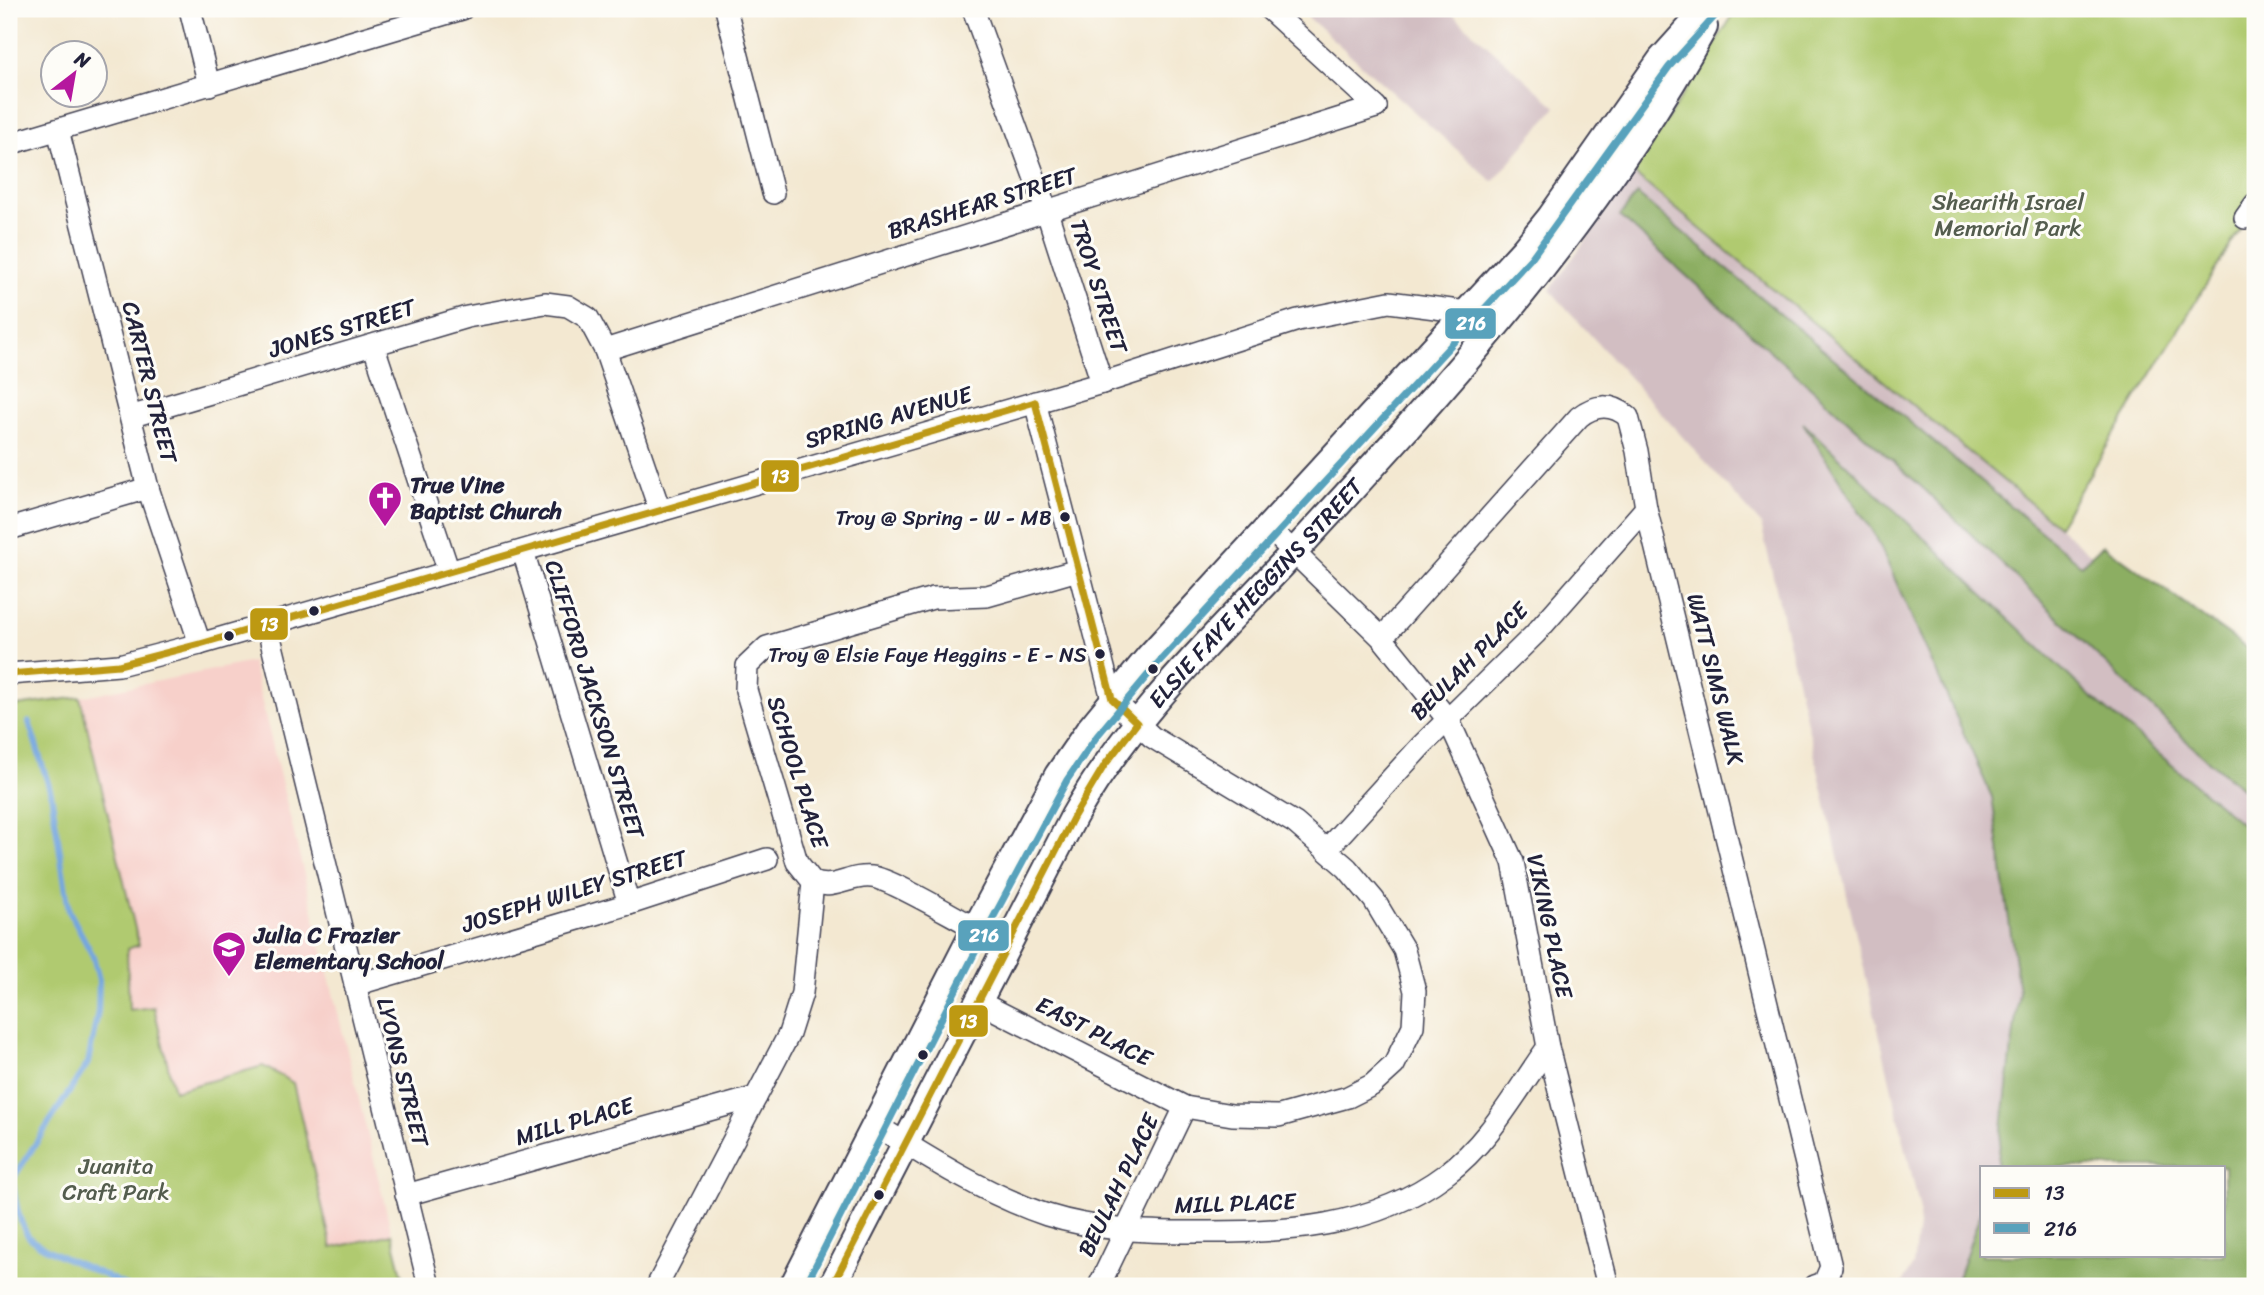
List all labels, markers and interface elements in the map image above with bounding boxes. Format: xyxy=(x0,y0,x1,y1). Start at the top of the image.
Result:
north arrow xyxy=(38,38,108,108)
text: N xyxy=(67,42,97,78)
street label: BRASHEAR STREET xyxy=(883,155,1083,252)
park label: Shearith Israel Memorial Park xyxy=(1932,182,2084,249)
street label: TROY STREET xyxy=(1058,214,1140,360)
street label: JONES STREET xyxy=(263,286,422,371)
street label: CARTER STREET xyxy=(110,297,190,469)
line badge: 216 xyxy=(1444,307,1497,340)
text: 216 xyxy=(1455,307,1486,340)
street label: SPRING AVENUE xyxy=(800,374,978,461)
line badge: 13 xyxy=(760,459,800,493)
text: 13 xyxy=(771,460,790,493)
place label: True Vine Baptist Church xyxy=(410,465,562,532)
street label: ELSIE FAYE HEGGINS STREET xyxy=(1138,468,1375,718)
church icon: True Vine Baptist Church xyxy=(366,479,404,528)
place label: Troy @ Spring - W - MB xyxy=(835,499,1052,537)
marker: Troy @ Spring - W - MB xyxy=(1058,510,1072,524)
street label: CLIFFORD JACKSON STREET xyxy=(533,555,657,845)
street label: WATT SIMS WALK xyxy=(1674,589,1757,769)
street label: BEULAH PLACE xyxy=(1400,591,1540,731)
unlabelled marker xyxy=(307,604,321,618)
line badge: 13 xyxy=(249,607,289,641)
text: 13 xyxy=(260,608,279,641)
unlabelled marker xyxy=(222,629,236,643)
place label: Troy @ Elsie Faye Heggins - E - NS xyxy=(768,636,1087,674)
marker: Troy @ Elsie Faye Heggins - E - NS xyxy=(1093,647,1107,661)
unlabelled marker xyxy=(1146,662,1160,676)
street label: SCHOOL PLACE xyxy=(755,691,841,855)
street label: JOSEPH WILEY STREET xyxy=(456,837,693,945)
street label: VIKING PLACE xyxy=(1514,850,1585,1003)
place label: Julia C Frazier Elementary School xyxy=(252,915,445,982)
line badge: 216 xyxy=(957,919,1010,952)
text: 216 xyxy=(968,919,999,952)
school or university icon: Julia C Frazier Elementary School xyxy=(210,929,248,978)
street label: EAST PLACE xyxy=(1028,985,1160,1079)
street label: LYONS STREET xyxy=(364,993,441,1153)
line badge: 13 xyxy=(948,1004,989,1038)
text: 13 xyxy=(959,1005,978,1038)
unlabelled marker xyxy=(916,1048,930,1062)
street label: MILL PLACE xyxy=(510,1085,639,1158)
street label: BEULAH PLACE xyxy=(1066,1105,1171,1264)
park label: Juanita Craft Park xyxy=(62,1146,170,1213)
legend xyxy=(1980,1166,2226,1256)
text: 13 xyxy=(2044,1174,2065,1212)
street label: MILL PLACE xyxy=(1174,1181,1298,1226)
unlabelled marker xyxy=(872,1188,886,1202)
text: 216 xyxy=(2044,1210,2077,1248)

